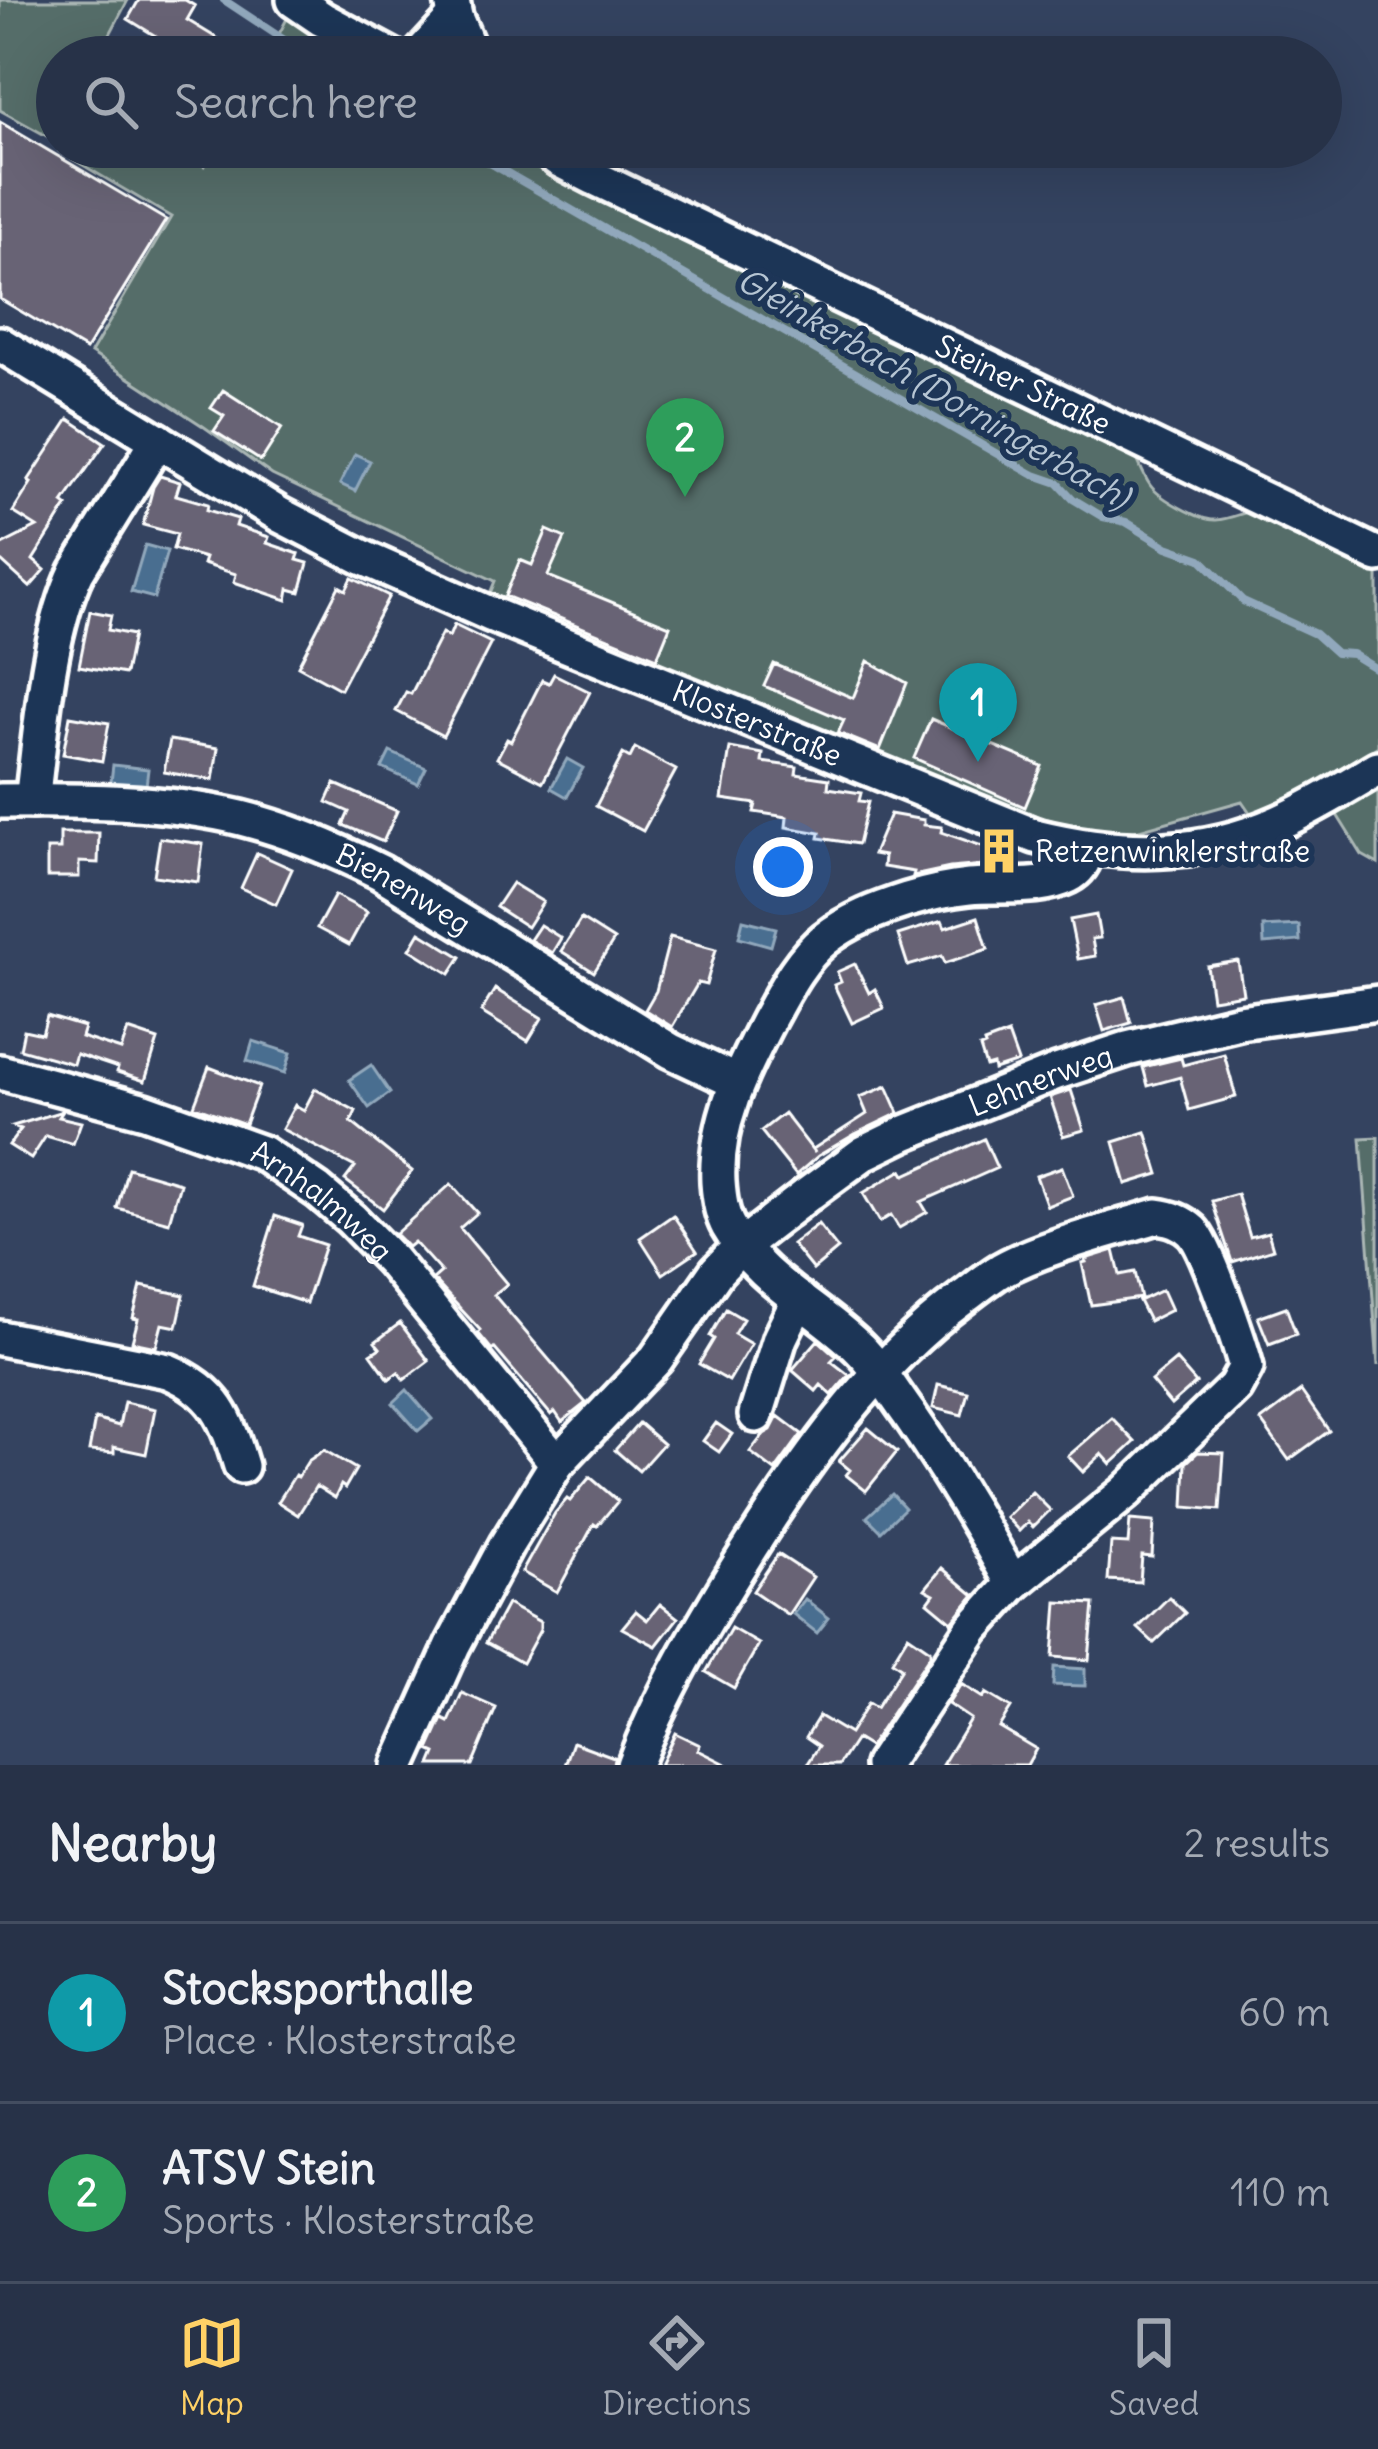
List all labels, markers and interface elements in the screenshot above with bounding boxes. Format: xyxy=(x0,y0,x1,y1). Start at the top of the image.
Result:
search box xyxy=(36,36,1342,168)
icon: search xyxy=(78,69,144,135)
text: Search here xyxy=(174,74,418,130)
water label: Gleinkerbach (Dorningerbach) xyxy=(730,258,1139,519)
street label: Steiner Straße xyxy=(930,326,1117,442)
pin: 2 xyxy=(646,398,724,497)
pin: 1 xyxy=(939,663,1017,762)
street label: Klosterstraße xyxy=(667,671,848,774)
building icon: Retzenwinklerstraße xyxy=(974,826,1024,876)
place label: Retzenwinklerstraße xyxy=(1035,832,1310,870)
street label: Bienenweg xyxy=(330,835,478,942)
your location xyxy=(753,837,813,897)
street label: Lehnerweg xyxy=(963,1036,1117,1125)
street label: Arnhalmweg xyxy=(246,1132,401,1269)
text: Nearby xyxy=(48,1811,217,1875)
text: 2 results xyxy=(1183,1819,1330,1868)
text: Stocksporthalle xyxy=(162,1960,474,2016)
text: 1 xyxy=(79,1988,95,2037)
text: 60 m xyxy=(1238,1988,1330,2037)
text: Place · Klosterstraße xyxy=(162,2016,517,2065)
text: ATSV Stein xyxy=(162,2140,375,2196)
text: 2 xyxy=(76,2168,98,2217)
text: 110 m xyxy=(1230,2168,1330,2217)
text: Sports · Klosterstraße xyxy=(162,2196,535,2245)
tab: Map xyxy=(179,2310,245,2424)
tab: Directions xyxy=(602,2310,751,2424)
tab: Saved xyxy=(1109,2310,1199,2424)

